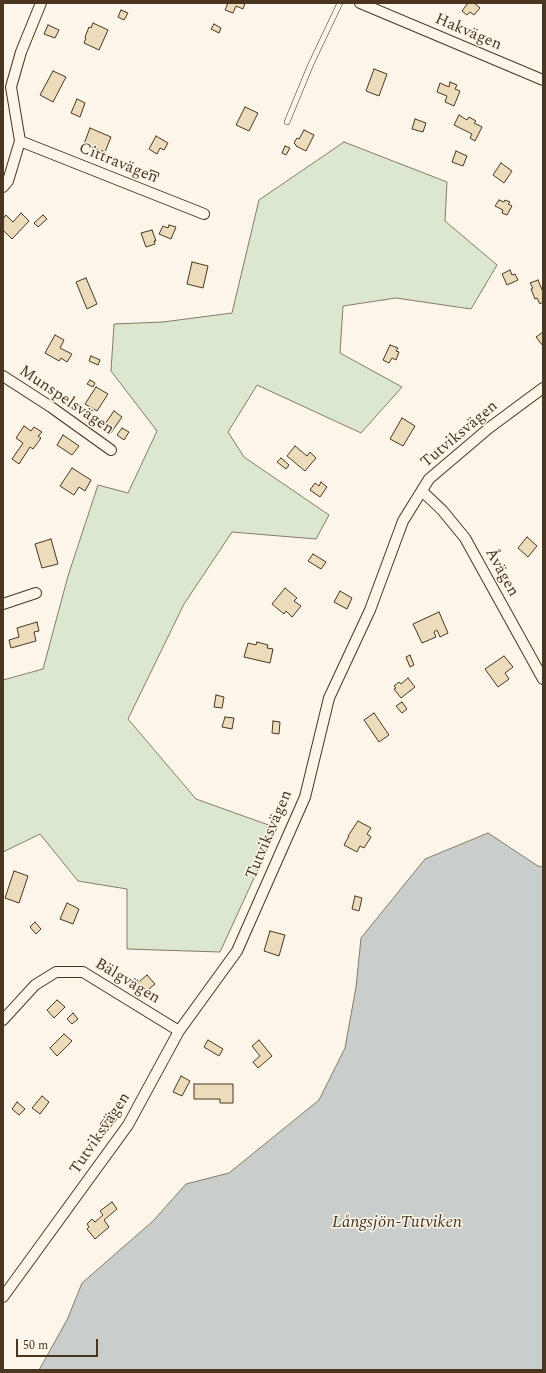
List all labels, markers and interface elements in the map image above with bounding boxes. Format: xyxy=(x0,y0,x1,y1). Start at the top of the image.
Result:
street label: Hakvägen xyxy=(432,10,504,56)
street label: Cittravägen xyxy=(76,139,160,189)
street label: Munspelsvägen xyxy=(15,362,117,440)
street label: Tutviksvägen xyxy=(418,397,502,473)
street label: Åvägen xyxy=(480,545,522,601)
street label: Tutviksvägen xyxy=(243,788,297,882)
street label: Bälgvägen xyxy=(91,955,163,1009)
street label: Tutviksvägen xyxy=(67,1089,135,1179)
water label: Långsjön-Tutviken xyxy=(332,1214,462,1234)
scale bar xyxy=(18,1331,100,1357)
text: 50 m xyxy=(23,1336,48,1355)

